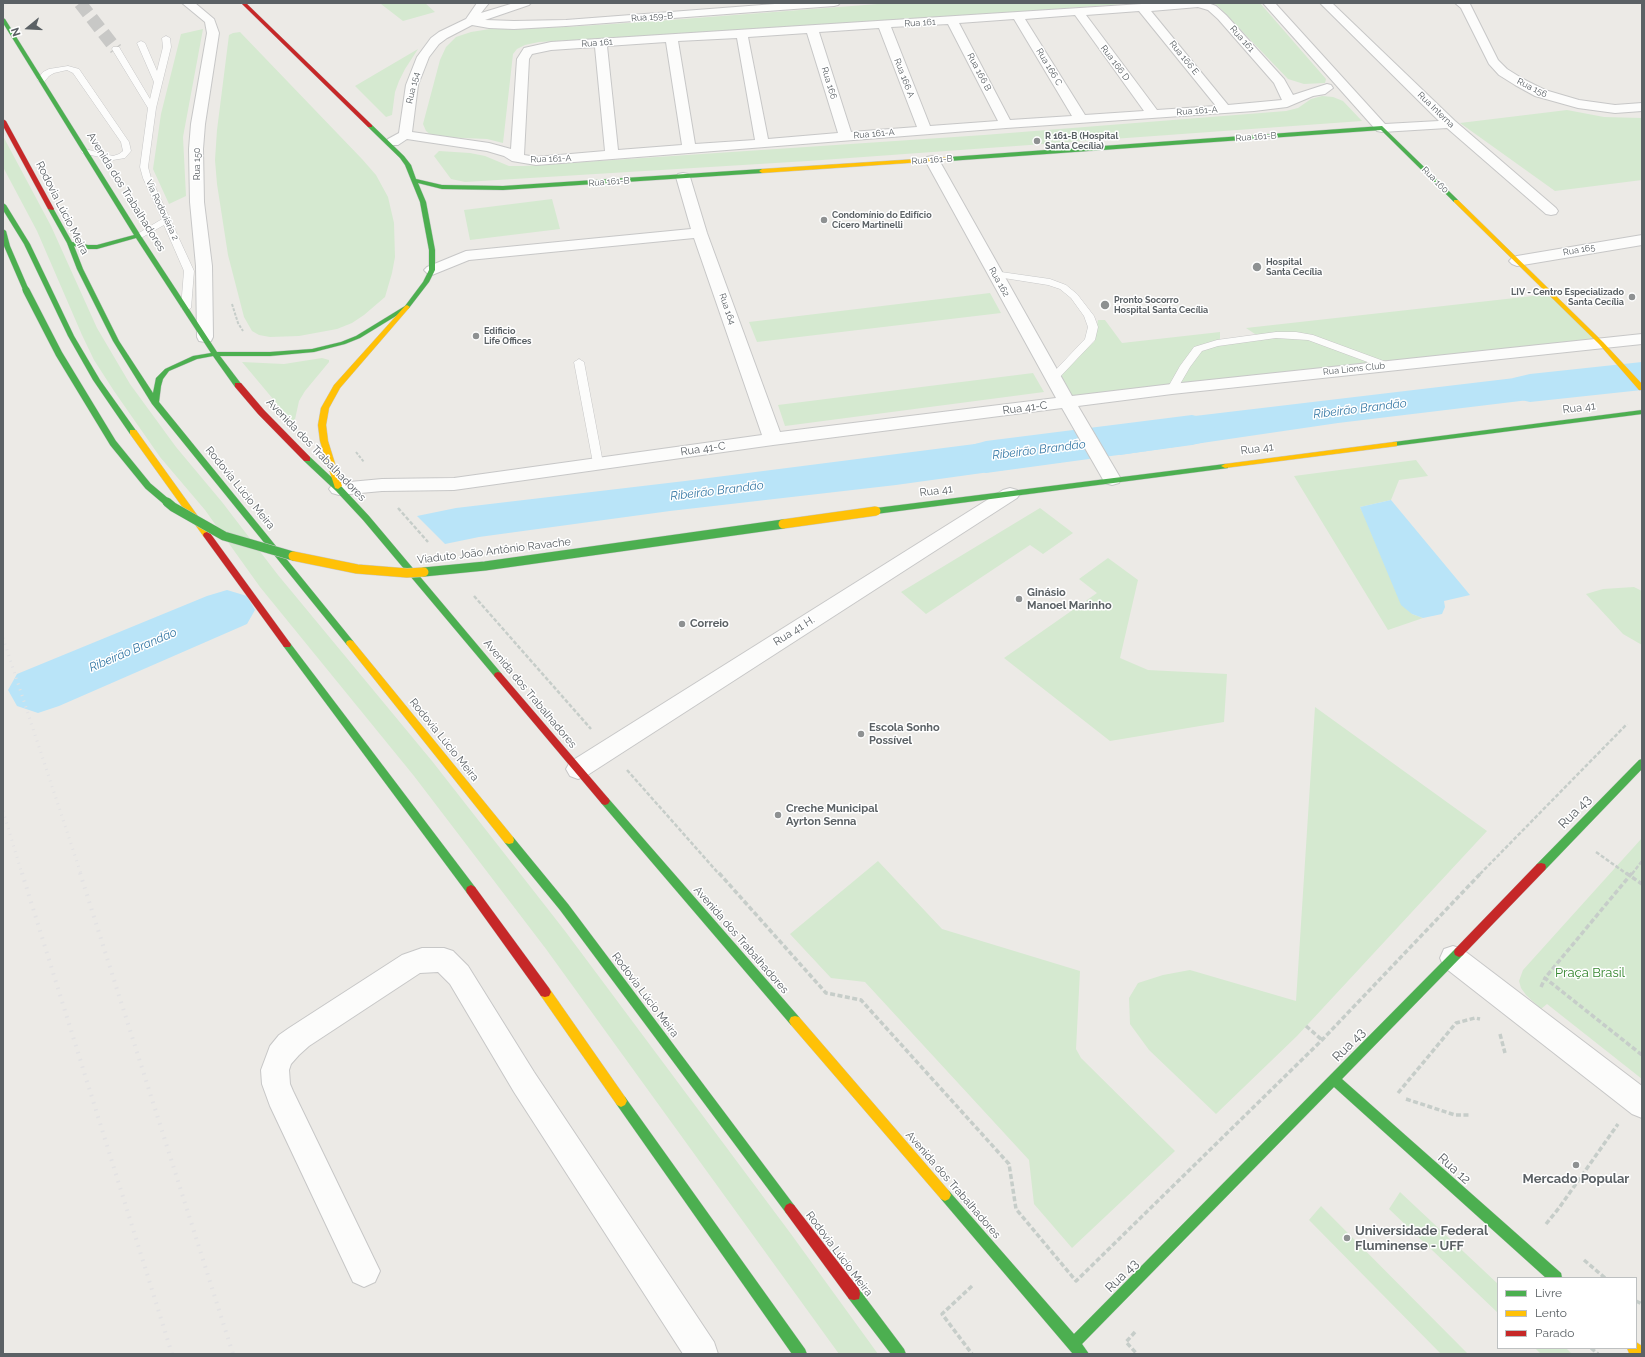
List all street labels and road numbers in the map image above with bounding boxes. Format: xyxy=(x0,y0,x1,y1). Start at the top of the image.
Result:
street label: Rua 159-B xyxy=(631,10,673,24)
street label: Rua 161 xyxy=(904,17,936,29)
street label: Rua 161 xyxy=(1227,24,1257,54)
street label: Rua 161 xyxy=(581,37,613,49)
street label: Rua 166 E xyxy=(1167,39,1201,77)
street label: Rua 166 D xyxy=(1098,43,1132,83)
street label: Rua 166 C xyxy=(1034,46,1064,88)
street label: Rua 166 B xyxy=(965,51,993,93)
street label: Rua 166 A xyxy=(892,57,916,99)
street label: Rua 166 xyxy=(819,66,839,100)
street label: Rua 154 xyxy=(404,71,422,105)
street label: Rua 156 xyxy=(1515,76,1549,100)
street label: Rua Interna xyxy=(1415,90,1457,130)
street label: Rua 161-A xyxy=(1176,104,1218,118)
street label: Rua 161-A xyxy=(853,127,895,141)
street label: Avenida dos Trabalhadores xyxy=(84,130,168,254)
street label: Rua 161-B xyxy=(1235,130,1277,144)
street label: Rua 150 xyxy=(192,148,202,180)
street label: Rua 161-A xyxy=(530,153,572,165)
street label: Rua 161-B xyxy=(911,153,953,167)
street label: Rodovia Lúcio Meira xyxy=(33,159,91,257)
street label: Rua 160 xyxy=(1419,164,1451,196)
street label: Rua 161-B xyxy=(588,175,630,189)
street label: Via Rodoviária 2 xyxy=(143,178,181,242)
street label: Rua 165 xyxy=(1562,242,1596,258)
street label: Rua 162 xyxy=(986,265,1012,299)
street label: Rua 164 xyxy=(717,292,737,326)
street label: Rua Lions Club xyxy=(1322,360,1386,378)
street label: Avenida dos Trabalhadores xyxy=(263,396,369,504)
street label: Rua 41-C xyxy=(1002,399,1048,417)
street label: Rua 41 xyxy=(1562,399,1596,417)
street label: Rua 41-C xyxy=(680,439,726,459)
street label: Rua 41 xyxy=(1240,440,1274,458)
street label: Rodovia Lúcio Meira xyxy=(203,444,277,532)
street label: Rua 41 xyxy=(919,482,953,500)
street label: Viaduto João Antônio Ravache xyxy=(416,535,572,567)
street label: Rua 41 H. xyxy=(771,613,817,649)
street label: Avenida dos Trabalhadores xyxy=(481,637,579,751)
street label: Rodovia Lúcio Meira xyxy=(407,696,481,784)
street label: Rua 43 xyxy=(1555,792,1595,832)
street label: Avenida dos Trabalhadores xyxy=(691,884,791,996)
street label: Rodovia Lúcio Meira xyxy=(609,950,681,1040)
street label: Rua 43 xyxy=(1329,1025,1369,1065)
street label: Avenida dos Trabalhadores xyxy=(903,1129,1003,1241)
street label: Rua 12 xyxy=(1434,1150,1474,1188)
street label: Rodovia Lúcio Meira xyxy=(803,1209,875,1299)
street label: Rua 43 xyxy=(1102,1256,1142,1296)

